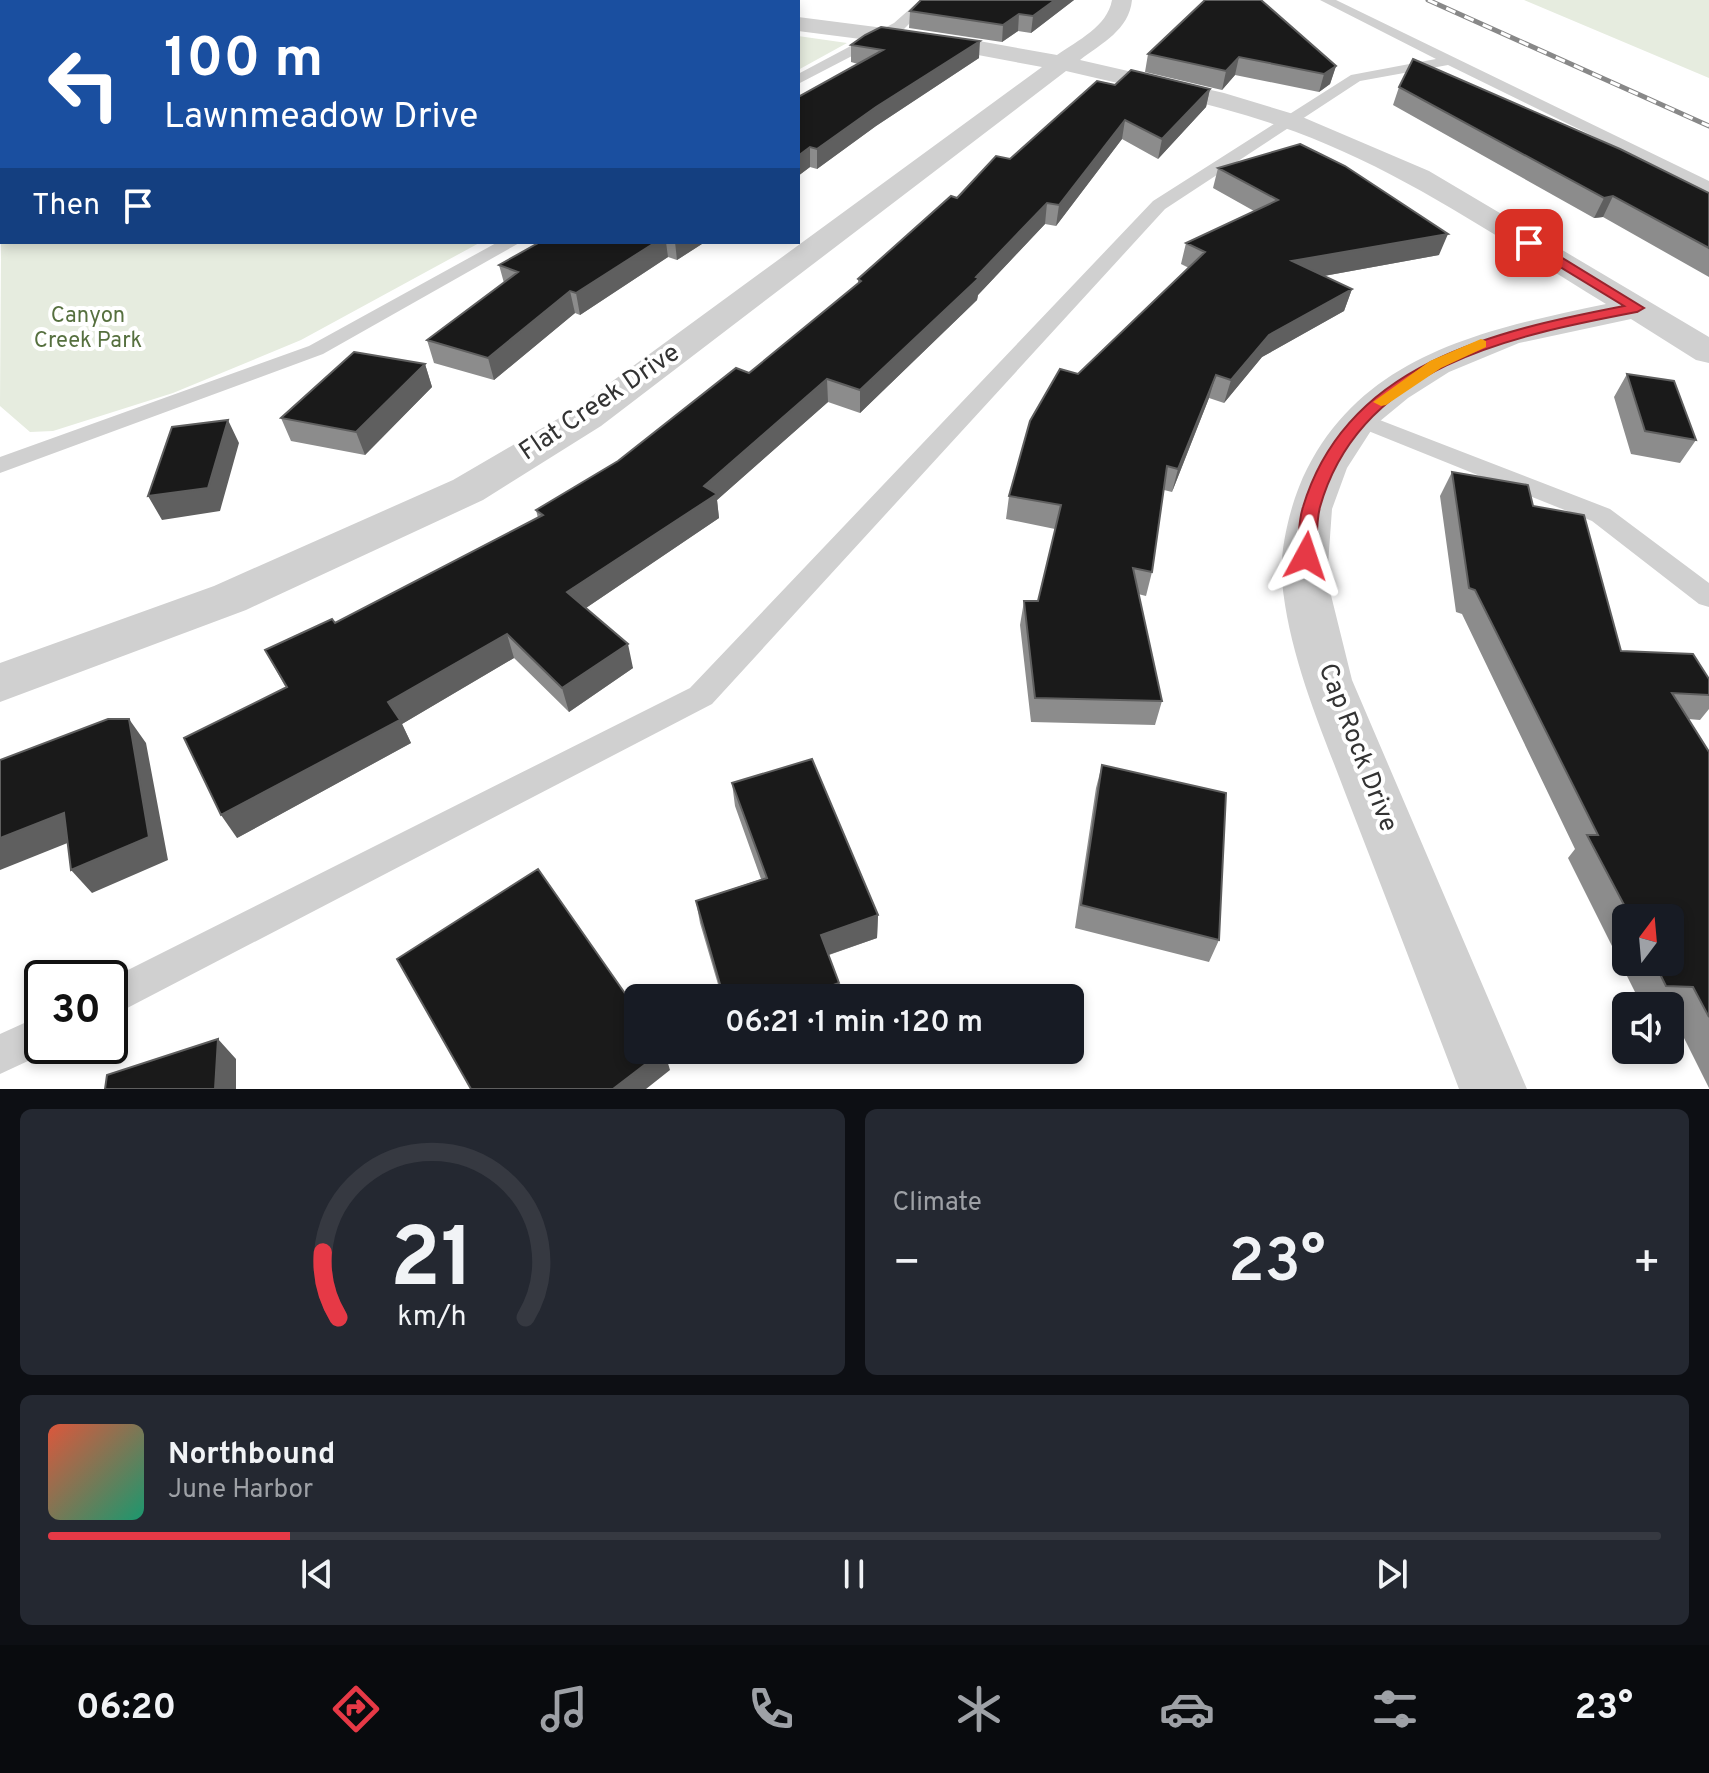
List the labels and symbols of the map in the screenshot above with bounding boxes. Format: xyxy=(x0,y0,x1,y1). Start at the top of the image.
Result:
pin xyxy=(1495,209,1563,277)
park label: Canyon Creek Park xyxy=(34,303,142,355)
street label: Flat Creek Drive xyxy=(513,337,687,469)
position arrow xyxy=(1264,514,1348,598)
street label: Cap Rock Drive xyxy=(1310,659,1404,837)
north arrow xyxy=(1612,904,1684,976)
speed limit sign: 30 xyxy=(24,960,128,1064)

